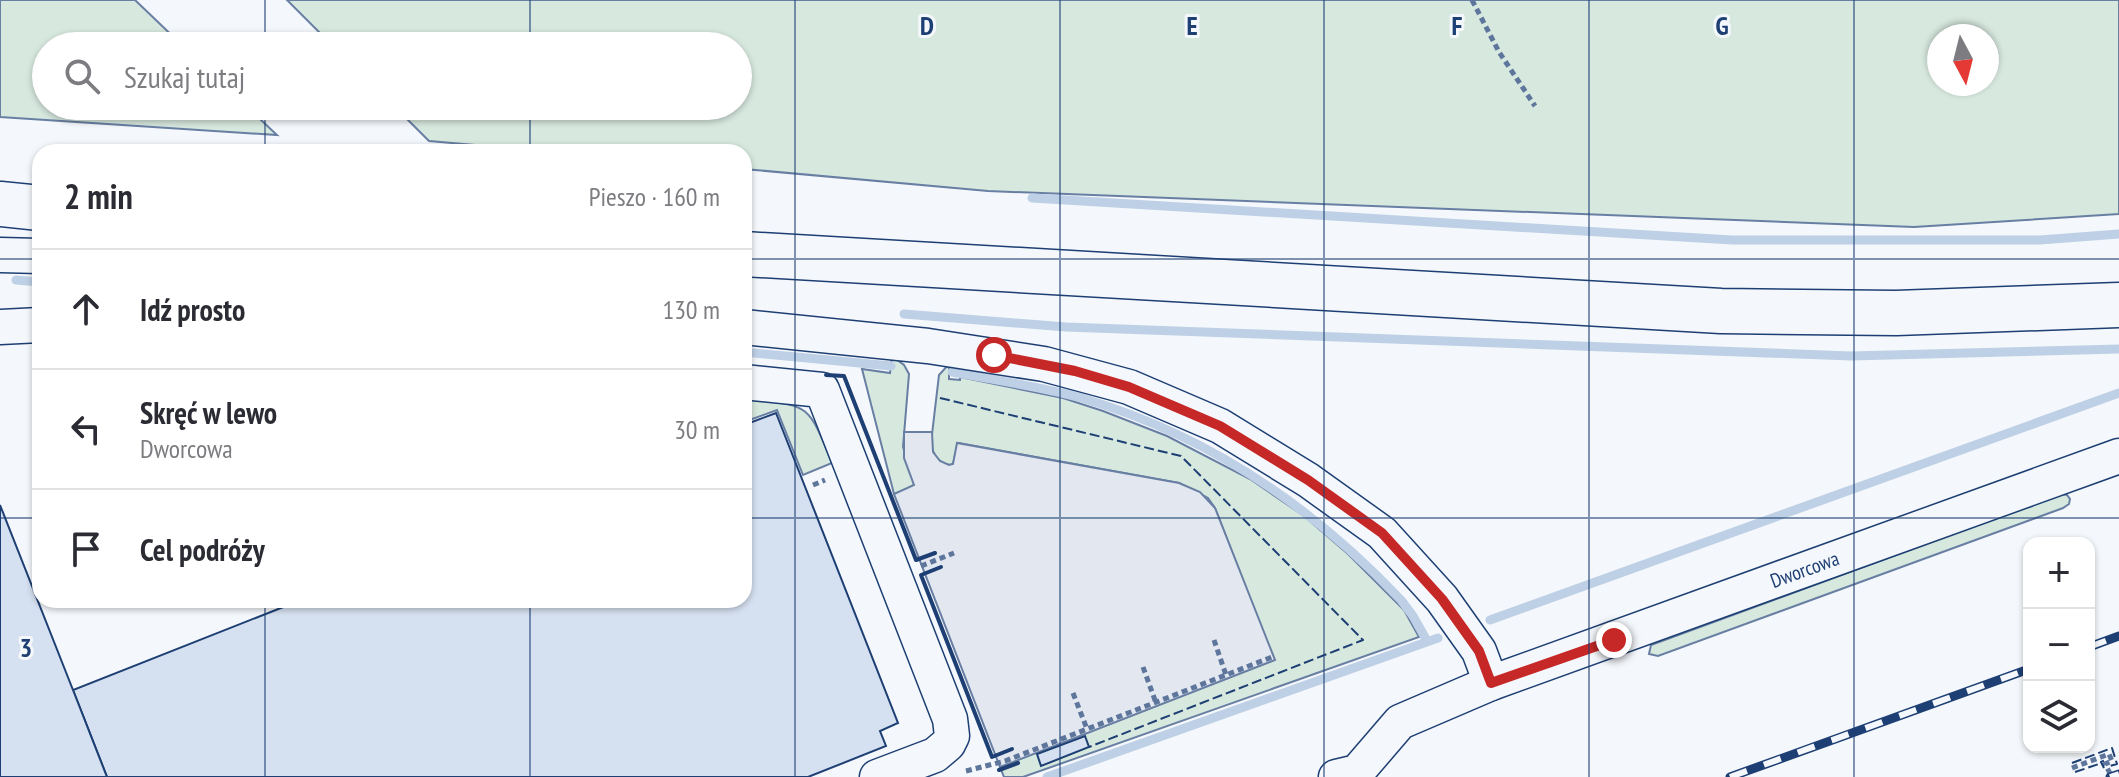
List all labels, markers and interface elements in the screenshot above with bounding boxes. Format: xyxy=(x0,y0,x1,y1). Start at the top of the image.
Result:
text: D xyxy=(920,9,934,42)
text: E xyxy=(1186,9,1198,42)
text: F xyxy=(1452,9,1463,42)
text: G xyxy=(1715,9,1729,42)
north arrow xyxy=(1927,24,1999,96)
search box xyxy=(32,32,752,120)
icon: search xyxy=(60,54,104,98)
text: Szukaj tutaj xyxy=(124,57,245,96)
text: 2 min xyxy=(64,174,133,218)
text: Pieszo · 160 m xyxy=(589,180,720,213)
icon: ahead xyxy=(64,287,108,331)
text: Idź prosto xyxy=(140,290,245,329)
text: 130 m xyxy=(662,293,720,326)
route start xyxy=(976,337,1012,373)
text: Skręć w lewo xyxy=(140,393,277,432)
icon: left xyxy=(64,407,108,451)
text: 30 m xyxy=(674,413,720,446)
text: Dworcowa xyxy=(140,432,233,465)
icon: arrive xyxy=(64,527,108,571)
text: Cel podróży xyxy=(140,530,265,569)
map controls xyxy=(2023,537,2095,753)
button: + xyxy=(2023,537,2095,609)
street label: Dworcowa xyxy=(1767,545,1843,594)
button: − xyxy=(2023,609,2095,681)
route end xyxy=(1596,622,1632,658)
text: 3 xyxy=(20,631,32,664)
button: layers xyxy=(2023,681,2095,753)

